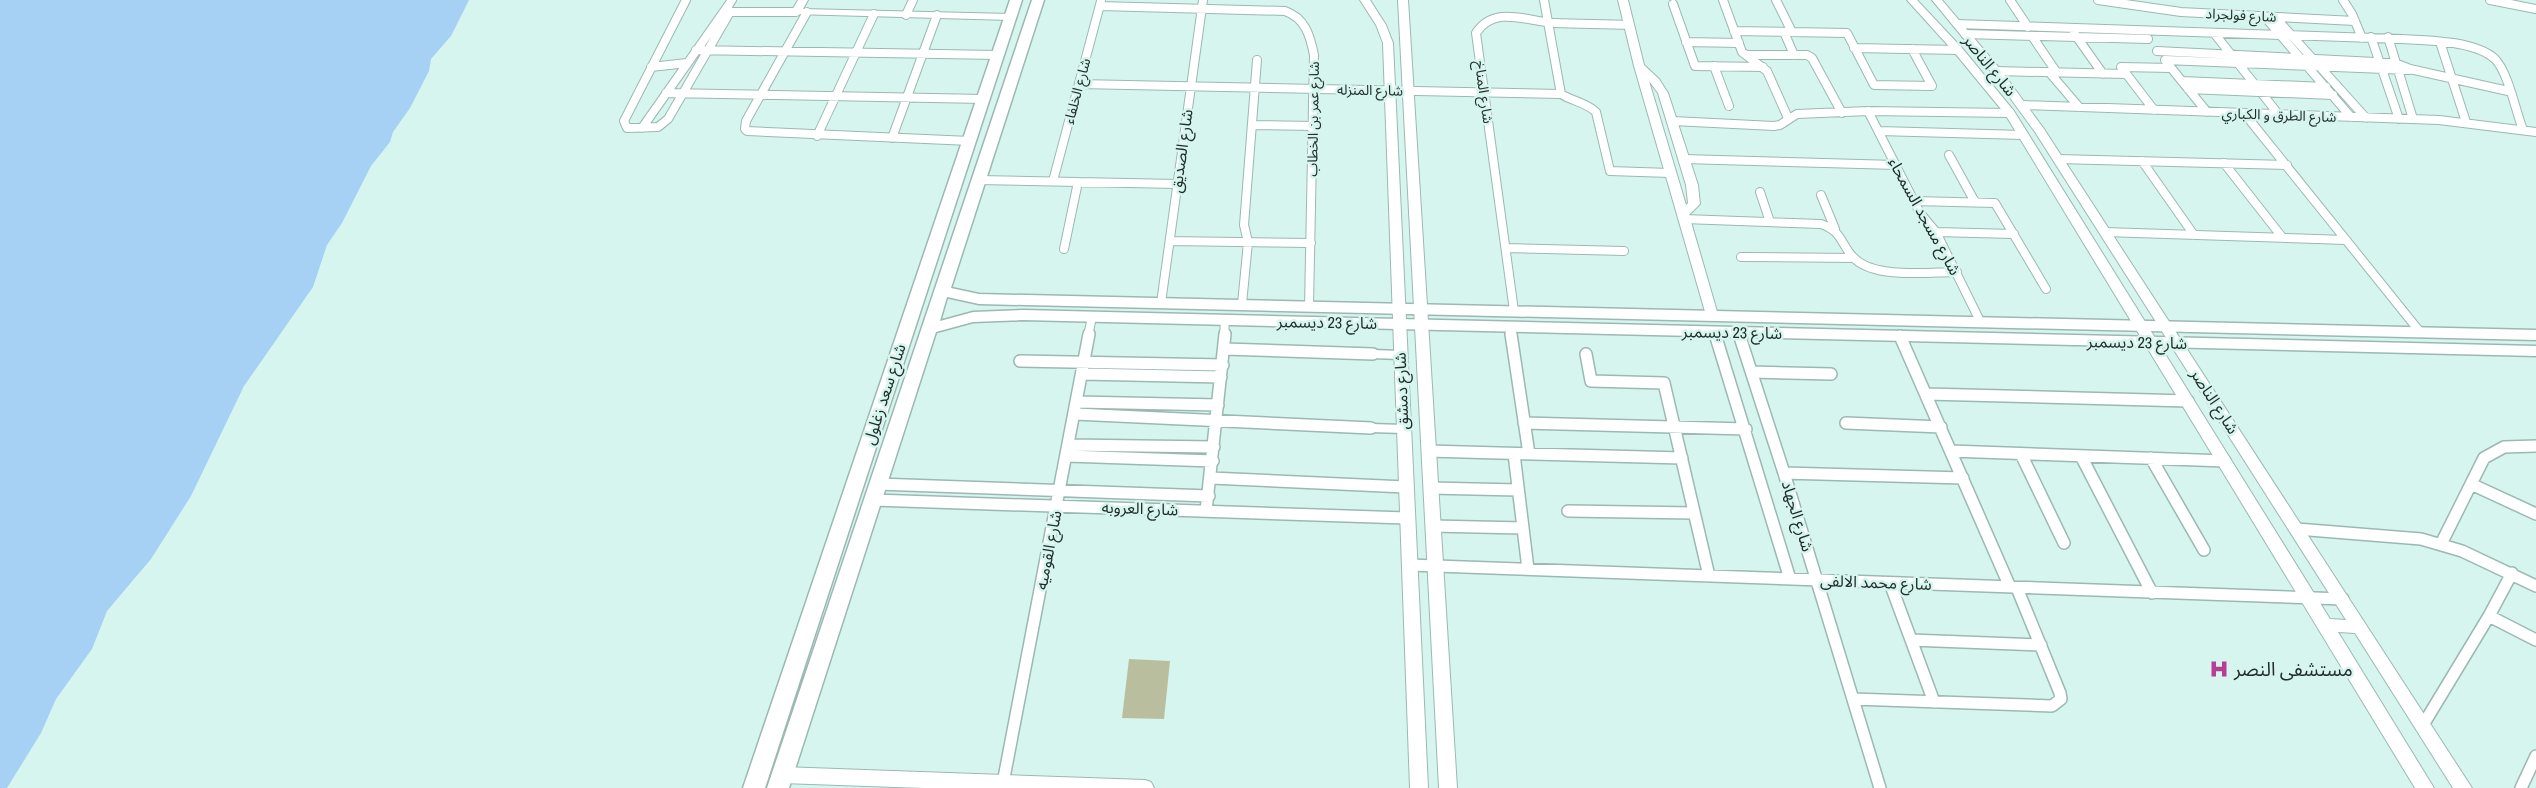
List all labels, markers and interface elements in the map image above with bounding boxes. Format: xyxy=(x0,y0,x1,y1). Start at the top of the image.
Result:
street label: شارع فولجراد xyxy=(2205,4,2277,28)
street label: شارع الناصر xyxy=(1956,29,2022,102)
street label: شارع الخلفاء xyxy=(1060,56,1096,126)
street label: شارع المناخ xyxy=(1469,59,1497,125)
street label: شارع عمر بن الخطاب xyxy=(1303,61,1325,177)
street label: شارع المنزله xyxy=(1337,80,1403,102)
street label: شارع الطرق و الكباري xyxy=(2221,104,2337,128)
street label: شارع الصديق xyxy=(1164,108,1200,195)
street label: شارع مسجد السمحاء xyxy=(1882,153,1966,280)
street label: شارع 23 ديسمبر xyxy=(1276,310,1377,336)
street label: شارع 23 ديسمبر xyxy=(1681,320,1782,346)
street label: شارع 23 ديسمبر xyxy=(2086,330,2187,356)
street label: شارع سعد زغلول xyxy=(857,341,913,448)
street label: شارع دمشق xyxy=(1389,352,1415,430)
street label: شارع الناصر xyxy=(2183,363,2244,439)
street label: شارع الجهاد xyxy=(1775,478,1819,555)
street label: شارع العروبه xyxy=(1101,496,1179,522)
street label: شارع القوميه xyxy=(1030,508,1068,592)
street label: شارع محمد الالفى xyxy=(1820,569,1932,597)
place label: مستشفى النصر xyxy=(2233,656,2353,682)
hospital icon: مستشفى النصر xyxy=(2208,658,2230,680)

